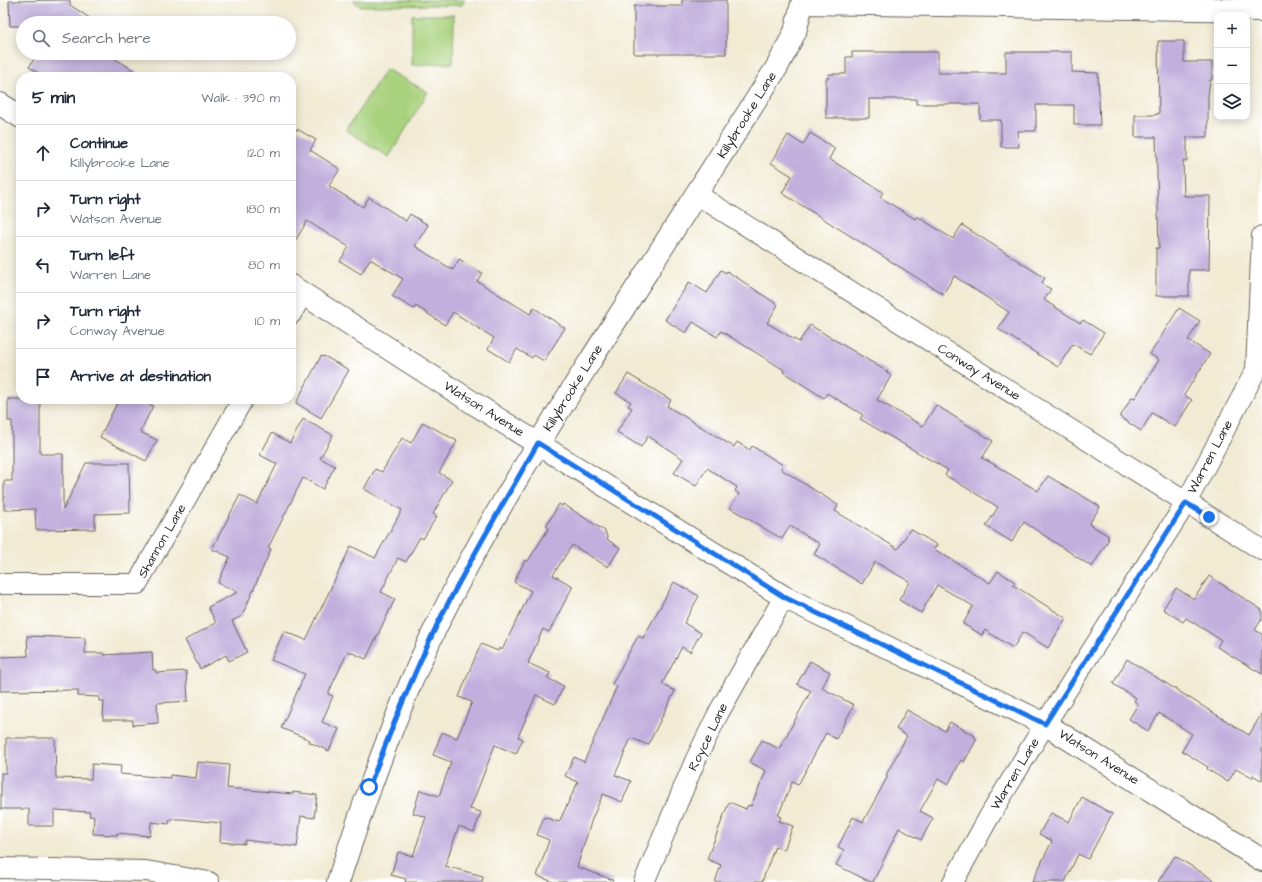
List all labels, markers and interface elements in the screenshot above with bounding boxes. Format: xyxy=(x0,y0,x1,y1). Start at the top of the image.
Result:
map controls xyxy=(1214,12,1250,120)
button: + xyxy=(1214,12,1250,48)
search box xyxy=(16,16,296,60)
icon: search xyxy=(30,27,52,49)
text: Search here xyxy=(62,28,151,49)
button: − xyxy=(1214,48,1250,84)
street label: Killybrooke Lane xyxy=(713,68,782,163)
button: layers xyxy=(1214,84,1250,120)
text: 5 min xyxy=(32,86,75,110)
text: Walk · 390 m xyxy=(201,89,280,107)
text: Continue xyxy=(70,133,128,154)
icon: ahead xyxy=(32,142,54,164)
text: 120 m xyxy=(247,144,280,162)
text: Killybrooke Lane xyxy=(70,154,170,172)
text: Turn right xyxy=(70,189,141,210)
icon: right xyxy=(32,198,54,220)
text: 180 m xyxy=(246,200,280,218)
text: Watson Avenue xyxy=(70,210,162,228)
text: Turn left xyxy=(70,245,134,266)
icon: left xyxy=(32,254,54,276)
text: 80 m xyxy=(248,256,280,274)
text: Warren Lane xyxy=(70,266,151,284)
text: Turn right xyxy=(70,301,141,322)
icon: right xyxy=(32,310,54,332)
text: 10 m xyxy=(255,312,280,330)
text: Conway Avenue xyxy=(70,322,165,340)
street label: Conway Avenue xyxy=(934,339,1024,406)
street label: Killybrooke Lane xyxy=(539,341,608,436)
icon: arrive xyxy=(32,366,54,388)
text: Arrive at destination xyxy=(70,366,211,387)
street label: Watson Avenue xyxy=(440,377,528,441)
street label: Warren Lane xyxy=(1183,417,1237,497)
street label: Shannon Lane xyxy=(134,501,190,581)
route end xyxy=(1200,508,1218,526)
street label: Royce Lane xyxy=(684,700,733,774)
street label: Watson Avenue xyxy=(1055,725,1143,789)
street label: Warren Lane xyxy=(986,735,1044,813)
route start xyxy=(360,778,378,796)

